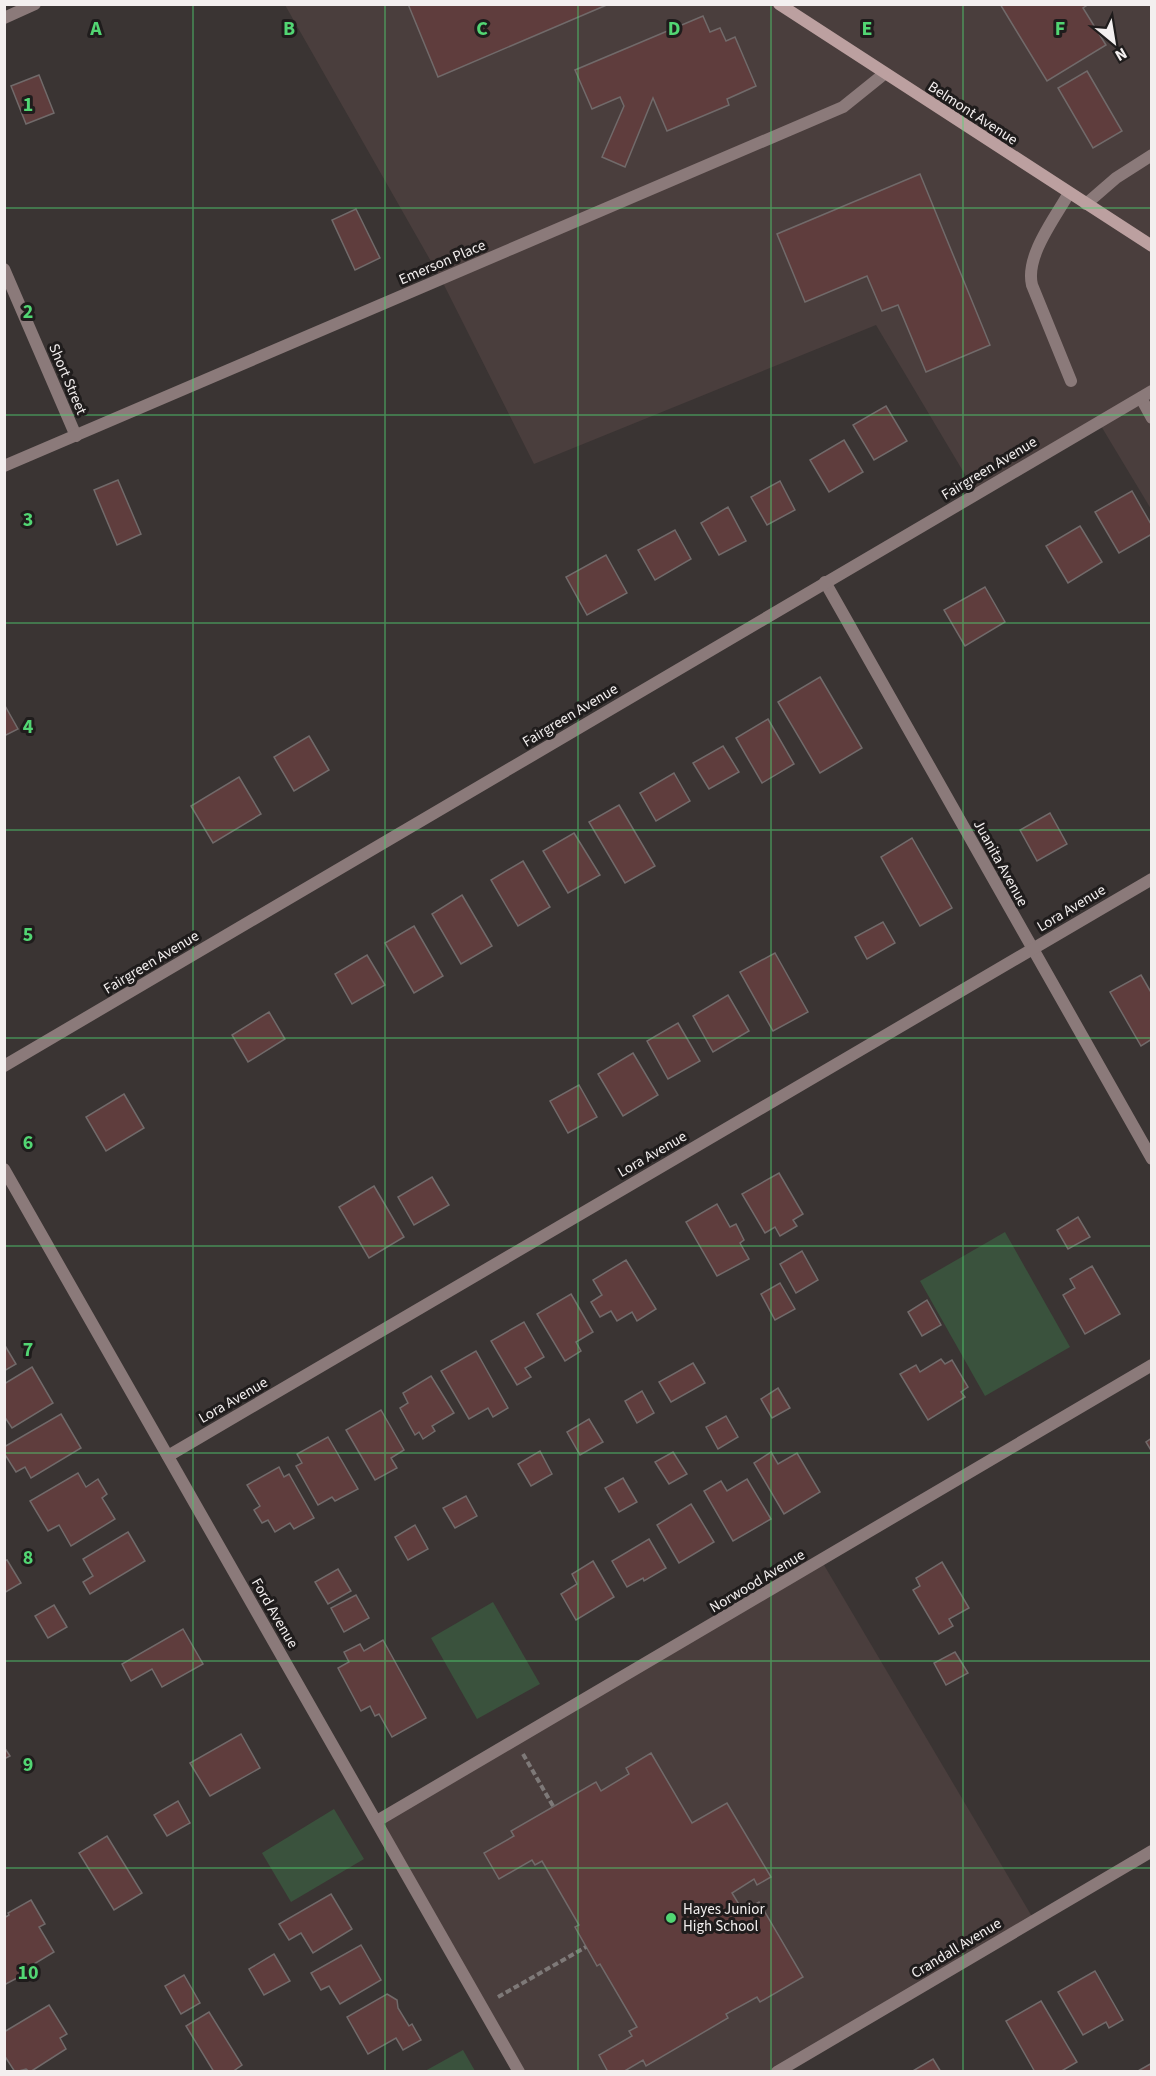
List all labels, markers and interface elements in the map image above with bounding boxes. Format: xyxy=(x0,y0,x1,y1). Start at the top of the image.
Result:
north arrow xyxy=(1084,12,1144,72)
text: A xyxy=(89,15,102,43)
text: B xyxy=(283,15,295,43)
text: C xyxy=(476,15,488,43)
text: D xyxy=(668,15,680,43)
text: E xyxy=(862,15,872,43)
text: F xyxy=(1055,15,1065,43)
text: N xyxy=(1111,42,1131,66)
street label: Belmont Avenue xyxy=(924,77,1022,150)
text: 1 xyxy=(23,91,33,119)
street label: Emerson Place xyxy=(396,235,489,290)
text: 2 xyxy=(23,298,33,326)
street label: Short Street xyxy=(43,341,92,418)
street label: Fairgreen Avenue xyxy=(938,432,1041,505)
text: 3 xyxy=(23,506,33,534)
street label: Fairgreen Avenue xyxy=(519,679,622,752)
text: 4 xyxy=(23,713,34,741)
street label: Juanita Avenue xyxy=(968,816,1033,910)
street label: Lora Avenue xyxy=(1033,880,1110,937)
text: 5 xyxy=(23,921,33,949)
street label: Fairgreen Avenue xyxy=(100,926,203,999)
street label: Lora Avenue xyxy=(614,1126,691,1183)
text: 6 xyxy=(23,1129,33,1157)
text: 7 xyxy=(23,1336,33,1364)
street label: Lora Avenue xyxy=(195,1372,272,1429)
text: 8 xyxy=(23,1544,33,1572)
street label: Norwood Avenue xyxy=(706,1545,809,1618)
street label: Ford Avenue xyxy=(246,1574,303,1652)
text: 9 xyxy=(23,1751,33,1779)
place label: Hayes Junior High School xyxy=(683,1899,765,1937)
marker: Hayes Junior High School xyxy=(664,1911,678,1925)
street label: Crandall Avenue xyxy=(907,1913,1005,1984)
text: 10 xyxy=(17,1959,39,1987)

